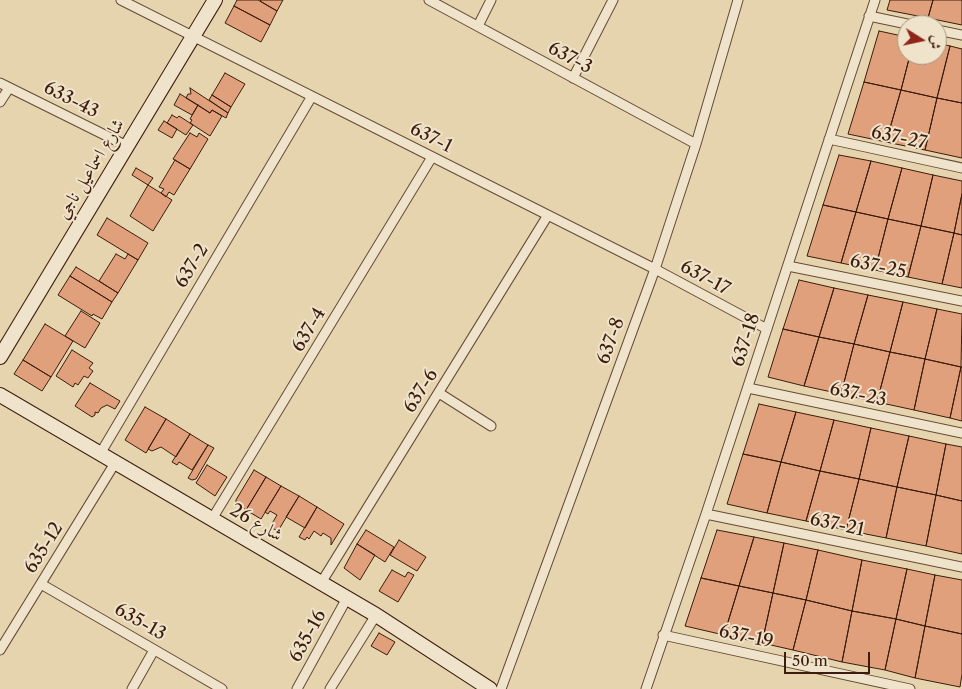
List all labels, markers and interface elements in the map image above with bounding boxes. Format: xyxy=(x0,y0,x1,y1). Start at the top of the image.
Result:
north arrow xyxy=(897,15,947,65)
text: ش xyxy=(926,34,946,51)
street label: 637-3 xyxy=(544,37,596,79)
street label: 633-43 xyxy=(40,77,102,123)
street label: شارع اسماعيل ناجي xyxy=(53,115,129,223)
street label: 637-1 xyxy=(406,118,456,158)
street label: 637-27 xyxy=(869,122,929,154)
street label: 637-2 xyxy=(171,240,213,292)
street label: 637-25 xyxy=(848,250,908,284)
street label: 637-17 xyxy=(676,256,734,300)
street label: 637-4 xyxy=(288,304,330,356)
street label: 637-18 xyxy=(727,310,765,370)
street label: 637-8 xyxy=(593,315,629,367)
street label: 637-6 xyxy=(399,365,443,417)
street label: 637-23 xyxy=(828,378,888,412)
street label: شارع 26 xyxy=(226,499,286,547)
street label: 637-21 xyxy=(808,509,866,541)
street label: 635-12 xyxy=(20,518,68,578)
street label: 635-13 xyxy=(110,599,170,645)
street label: 635-16 xyxy=(285,606,331,666)
street label: 637-19 xyxy=(717,621,775,653)
scale bar xyxy=(787,642,873,674)
text: 50 m xyxy=(792,651,828,670)

